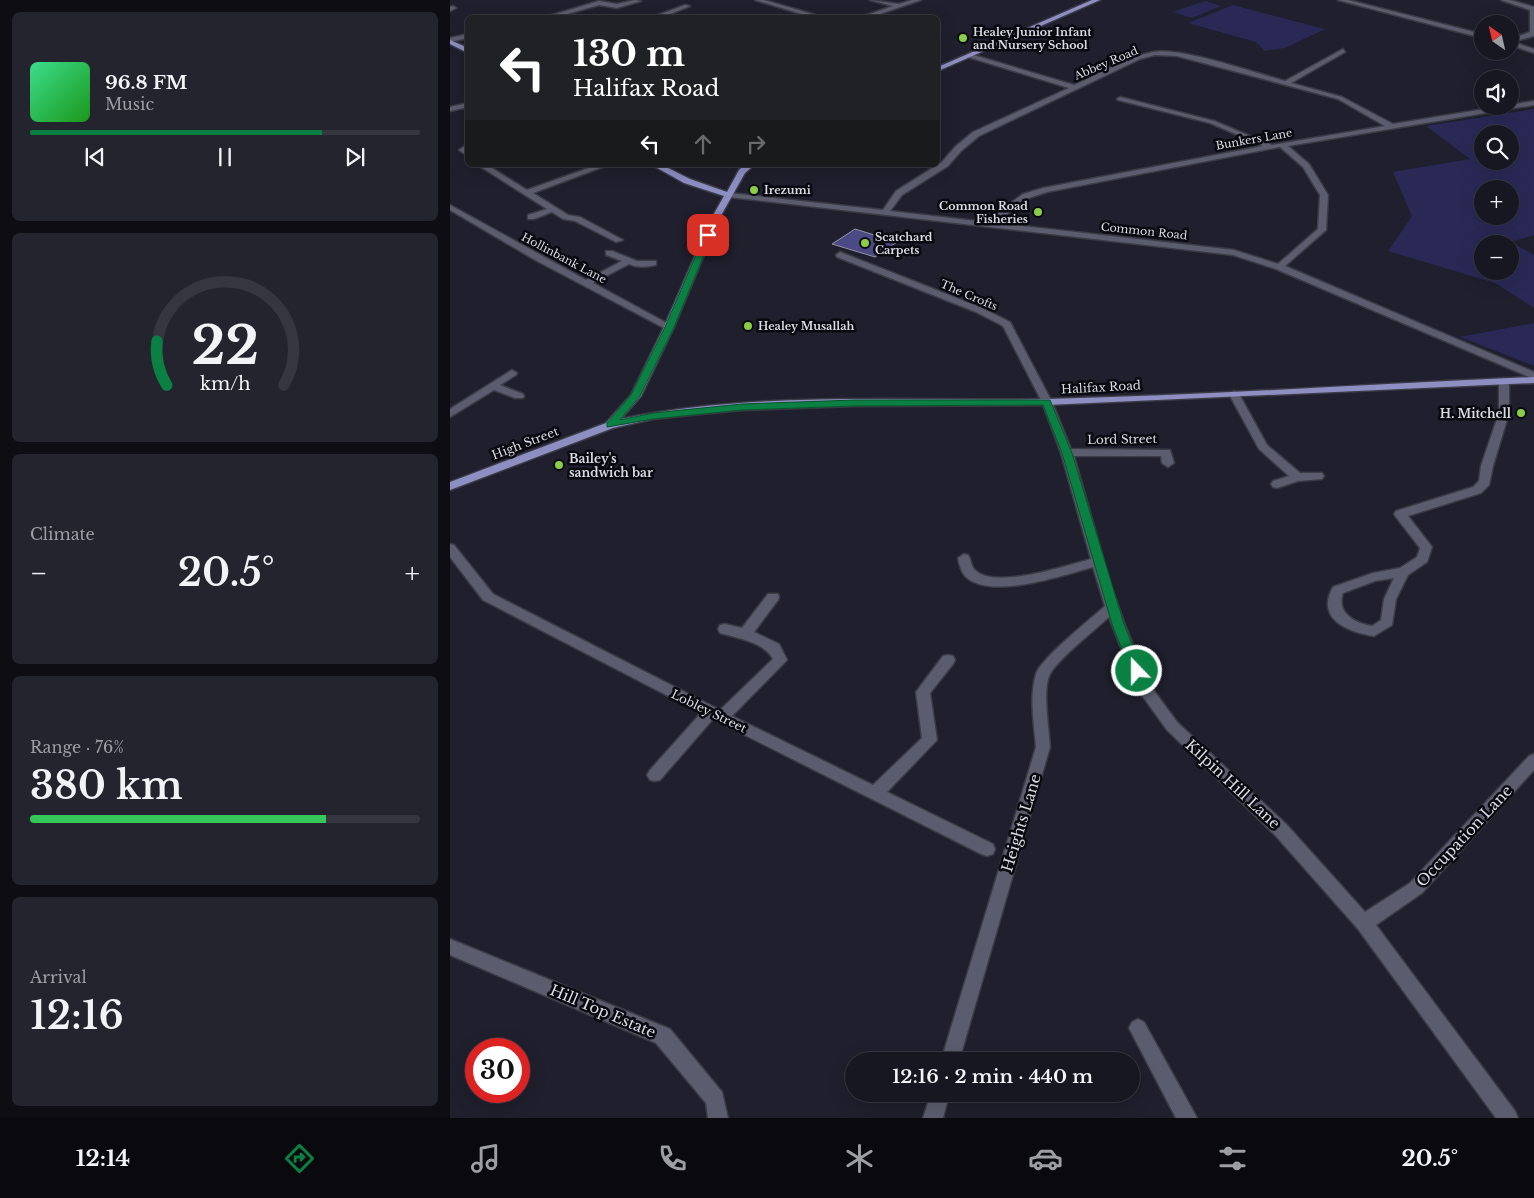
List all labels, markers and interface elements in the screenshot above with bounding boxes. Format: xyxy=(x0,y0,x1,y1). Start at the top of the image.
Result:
north arrow xyxy=(1474,15,1519,60)
map controls xyxy=(1474,15,1519,280)
place label: Healey Junior Infant and Nursery School xyxy=(973,25,1092,52)
text: 130 m xyxy=(573,32,685,75)
marker: Healey Junior Infant and Nursery School xyxy=(957,32,969,44)
icon: left xyxy=(490,35,555,100)
street label: Abbey Road xyxy=(1071,43,1141,83)
button: sound xyxy=(1474,70,1519,115)
text: 96.8 FM xyxy=(105,71,188,94)
text: Halifax Road xyxy=(573,75,719,102)
text: Music xyxy=(105,94,154,114)
street label: Bunkers Lane xyxy=(1215,125,1293,153)
button: search xyxy=(1474,125,1519,170)
icon: left xyxy=(636,130,664,158)
icon: ahead xyxy=(689,130,717,158)
icon: right xyxy=(742,130,770,158)
icon: previous xyxy=(81,143,109,171)
icon: pause xyxy=(211,143,239,171)
icon: next xyxy=(341,143,369,171)
button: + xyxy=(1474,180,1519,225)
place label: Irezumi xyxy=(764,183,811,197)
marker: Irezumi xyxy=(748,184,760,196)
place label: Common Road Fisheries xyxy=(939,199,1028,226)
marker: Common Road Fisheries xyxy=(1032,206,1044,218)
pin xyxy=(687,214,729,256)
street label: Common Road xyxy=(1100,220,1188,243)
icon: arrive xyxy=(694,221,722,249)
street label: Hollinbank Lane xyxy=(519,230,609,286)
place label: Scatchard Carpets xyxy=(875,230,933,257)
button: − xyxy=(1474,235,1519,280)
marker: Scatchard Carpets xyxy=(859,237,871,249)
street label: The Crofts xyxy=(938,277,1000,313)
text: 22 xyxy=(191,314,259,378)
place label: Healey Musallah xyxy=(758,319,855,333)
marker: Healey Musallah xyxy=(742,320,754,332)
text: km/h xyxy=(200,373,250,395)
street label: Halifax Road xyxy=(1061,377,1141,397)
place label: H. Mitchell xyxy=(1440,406,1512,421)
marker: H. Mitchell xyxy=(1515,407,1527,419)
street label: High Street xyxy=(490,423,561,463)
street label: Lord Street xyxy=(1087,431,1157,447)
place label: Bailey's sandwich bar xyxy=(569,451,653,480)
marker: Bailey's sandwich bar xyxy=(553,459,565,471)
text: Climate xyxy=(30,524,95,544)
text: 20.5° xyxy=(178,549,275,596)
text: − xyxy=(30,556,48,591)
text: + xyxy=(405,556,420,591)
position arrow xyxy=(1110,644,1162,696)
street label: Lobley Street xyxy=(669,686,750,736)
street label: Kilpin Hill Lane xyxy=(1182,735,1284,833)
text: Range · 76% xyxy=(30,737,124,757)
text: 380 km xyxy=(30,762,183,809)
street label: Heights Lane xyxy=(997,772,1045,874)
street label: Occupation Lane xyxy=(1412,781,1516,891)
text: Arrival xyxy=(30,967,87,987)
street label: Hill Top Estate xyxy=(547,980,659,1042)
text: 12:16 xyxy=(30,992,124,1039)
speed limit sign: 30 xyxy=(465,1038,530,1103)
text: 12:16 · 2 min · 440 m xyxy=(892,1065,1093,1088)
icon: directions xyxy=(282,1141,317,1176)
icon: music xyxy=(468,1141,503,1176)
icon: phone xyxy=(655,1141,690,1176)
icon: climate xyxy=(842,1141,877,1176)
icon: car xyxy=(1028,1141,1063,1176)
icon: filters xyxy=(1215,1141,1250,1176)
text: 12:14 xyxy=(76,1145,130,1172)
text: 20.5° xyxy=(1401,1145,1458,1172)

